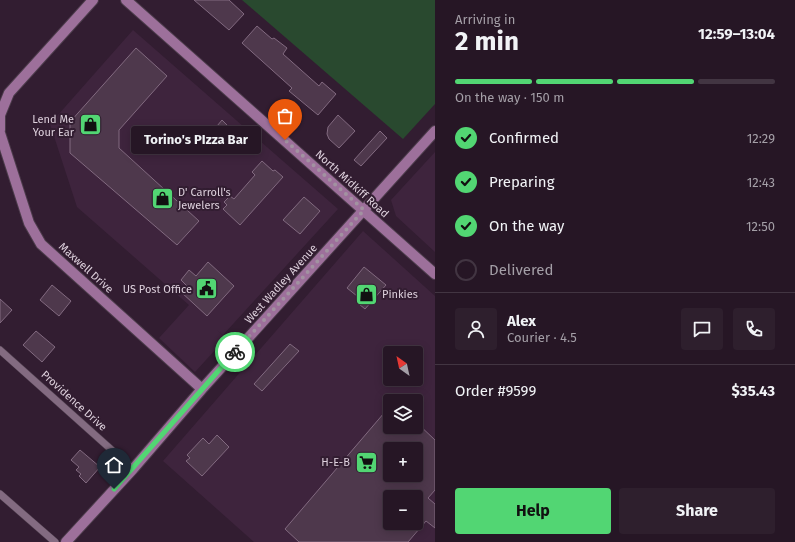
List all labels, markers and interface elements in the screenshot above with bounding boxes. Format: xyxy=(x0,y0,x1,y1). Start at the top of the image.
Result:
text: Arriving in xyxy=(455,12,515,27)
text: 12:59–13:04 xyxy=(698,25,775,43)
text: 2 min xyxy=(455,26,519,57)
text: On the way · 150 m xyxy=(455,90,564,105)
pin xyxy=(268,99,302,140)
icon: bag xyxy=(274,105,296,127)
shop icon: Lend Me Your Ear xyxy=(77,112,103,138)
place label: Lend Me Your Ear xyxy=(32,113,75,139)
callout: Torino's PIzza Bar xyxy=(131,126,261,154)
icon: check xyxy=(455,127,477,149)
text: Confirmed xyxy=(489,129,559,147)
text: 12:29 xyxy=(747,131,775,146)
text: Torino's PIzza Bar xyxy=(144,132,248,147)
street label: North Midkiff Road xyxy=(313,148,391,220)
icon: check xyxy=(455,171,477,193)
text: Preparing xyxy=(489,173,554,191)
text: 12:43 xyxy=(747,175,775,190)
shop icon: D' Carroll's Jewelers xyxy=(150,185,176,211)
place label: D' Carroll's Jewelers xyxy=(178,186,231,212)
icon: check xyxy=(455,215,477,237)
text: On the way xyxy=(489,217,564,235)
text: 12:50 xyxy=(746,219,775,234)
street label: Maxwell Drive xyxy=(56,240,116,296)
street label: West Wadley Avenue xyxy=(242,242,320,326)
text: Delivered xyxy=(489,261,553,279)
public building icon: US Post Office xyxy=(194,276,220,302)
shop icon: Pinkies xyxy=(353,281,379,307)
place label: US Post Office xyxy=(123,283,192,296)
place label: Pinkies xyxy=(382,288,418,301)
button: person xyxy=(455,308,497,350)
button: chat xyxy=(681,308,723,350)
button: phone xyxy=(733,308,775,350)
text: Alex xyxy=(507,312,536,330)
text: Courier · 4.5 xyxy=(507,330,577,345)
courier xyxy=(215,332,255,372)
icon: bike xyxy=(224,341,246,363)
north arrow xyxy=(383,346,423,386)
map controls xyxy=(383,346,423,530)
street label: Providence Drive xyxy=(39,368,109,434)
text: Order #9599 xyxy=(455,382,536,400)
text: $35.43 xyxy=(732,382,775,400)
button: layers xyxy=(383,394,423,434)
button: + xyxy=(383,442,423,482)
pin xyxy=(97,448,131,489)
supermarket icon: H-E-B xyxy=(353,449,379,475)
icon: home xyxy=(103,454,125,476)
place label: H-E-B xyxy=(321,456,350,469)
button: Help xyxy=(455,488,611,534)
button: Share xyxy=(619,488,775,534)
button: − xyxy=(383,490,423,530)

